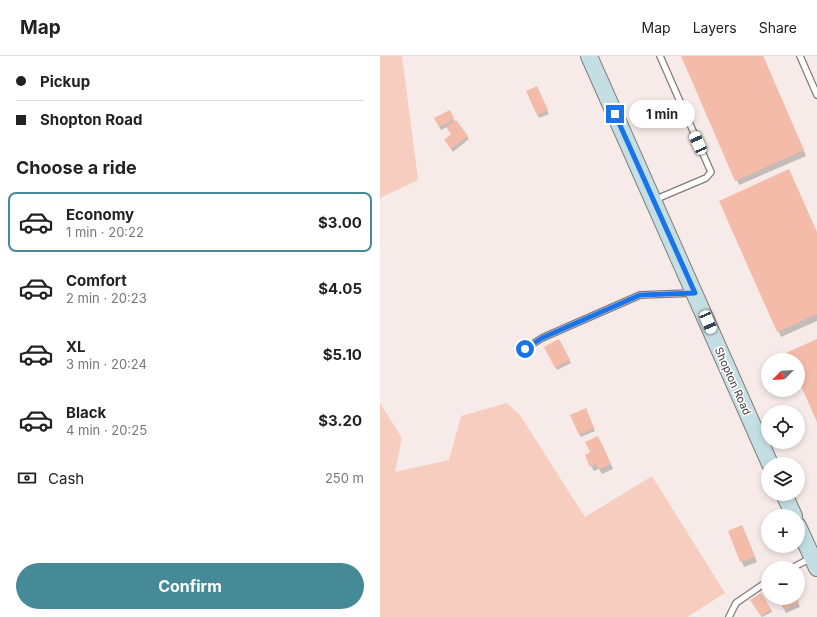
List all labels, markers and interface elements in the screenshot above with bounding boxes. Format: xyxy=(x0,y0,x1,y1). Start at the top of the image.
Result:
text: Map xyxy=(20,16,61,39)
text: Map xyxy=(642,19,671,36)
text: Layers xyxy=(693,19,737,36)
text: Share xyxy=(759,19,797,36)
text: Pickup xyxy=(40,72,90,91)
callout: 1 min xyxy=(629,100,695,128)
route end xyxy=(606,105,624,123)
text: 1 min xyxy=(646,106,678,122)
text: Shopton Road xyxy=(40,110,142,129)
car xyxy=(688,130,708,156)
text: Choose a ride xyxy=(16,157,137,178)
icon: car xyxy=(18,204,54,240)
text: Economy xyxy=(66,205,134,224)
text: $3.00 xyxy=(318,213,362,232)
text: 1 min · 20:22 xyxy=(66,224,144,240)
icon: car xyxy=(18,270,54,306)
text: Comfort xyxy=(66,271,127,290)
text: $4.05 xyxy=(318,279,362,298)
text: 2 min · 20:23 xyxy=(66,290,147,306)
car xyxy=(698,309,718,335)
icon: car xyxy=(18,336,54,372)
text: XL xyxy=(66,337,86,356)
route start xyxy=(516,340,534,358)
text: $5.10 xyxy=(323,345,362,364)
street label: Shopton Road xyxy=(712,345,754,417)
north arrow xyxy=(761,353,805,397)
map controls xyxy=(761,353,805,605)
text: 3 min · 20:24 xyxy=(66,356,147,372)
icon: car xyxy=(18,402,54,438)
text: Black xyxy=(66,403,106,422)
button: locate xyxy=(761,405,805,449)
text: $3.20 xyxy=(318,411,362,430)
text: 4 min · 20:25 xyxy=(66,422,147,438)
button: layers xyxy=(761,457,805,501)
icon: cash xyxy=(16,467,38,489)
text: Cash xyxy=(48,469,84,488)
text: 250 m xyxy=(325,470,364,486)
button: + xyxy=(761,509,805,553)
button: − xyxy=(761,561,805,605)
button: Confirm xyxy=(16,563,364,609)

